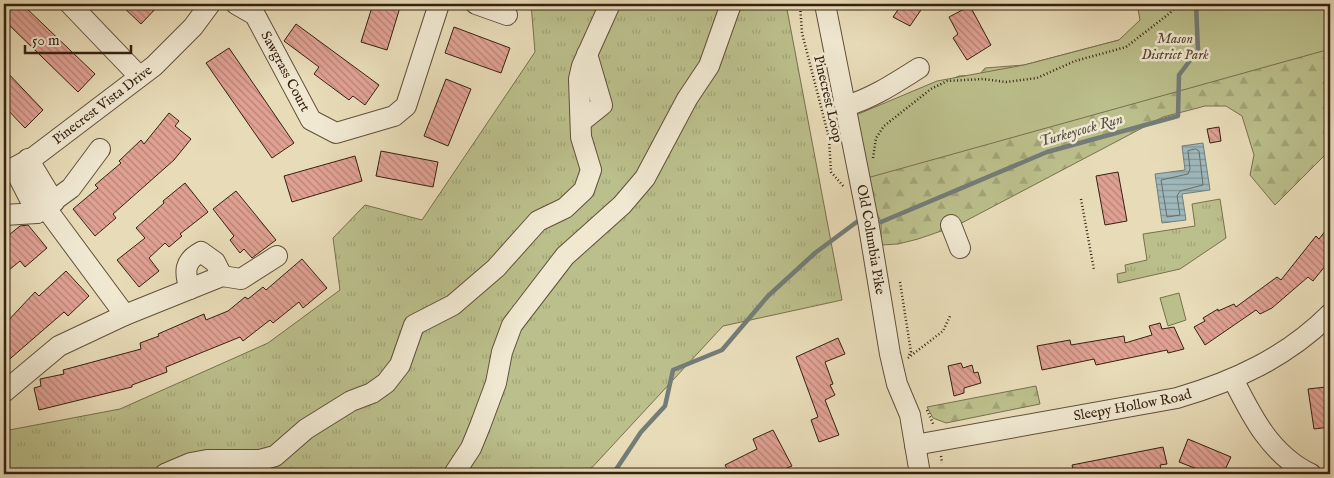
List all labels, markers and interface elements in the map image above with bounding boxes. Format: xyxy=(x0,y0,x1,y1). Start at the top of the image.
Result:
scale bar xyxy=(25,22,131,54)
street label: Sawgrass Court xyxy=(256,28,314,115)
park label: Mason District Park xyxy=(1141,30,1209,64)
text: 50 m xyxy=(32,31,60,50)
street label: Pinecrest Loop xyxy=(809,54,847,145)
street label: Pinecrest Vista Drive xyxy=(49,61,156,149)
water label: Turkeycock Run xyxy=(1037,109,1125,151)
street label: Old Columbia Pike xyxy=(852,183,889,296)
street label: Sleepy Hollow Road xyxy=(1072,385,1194,425)

